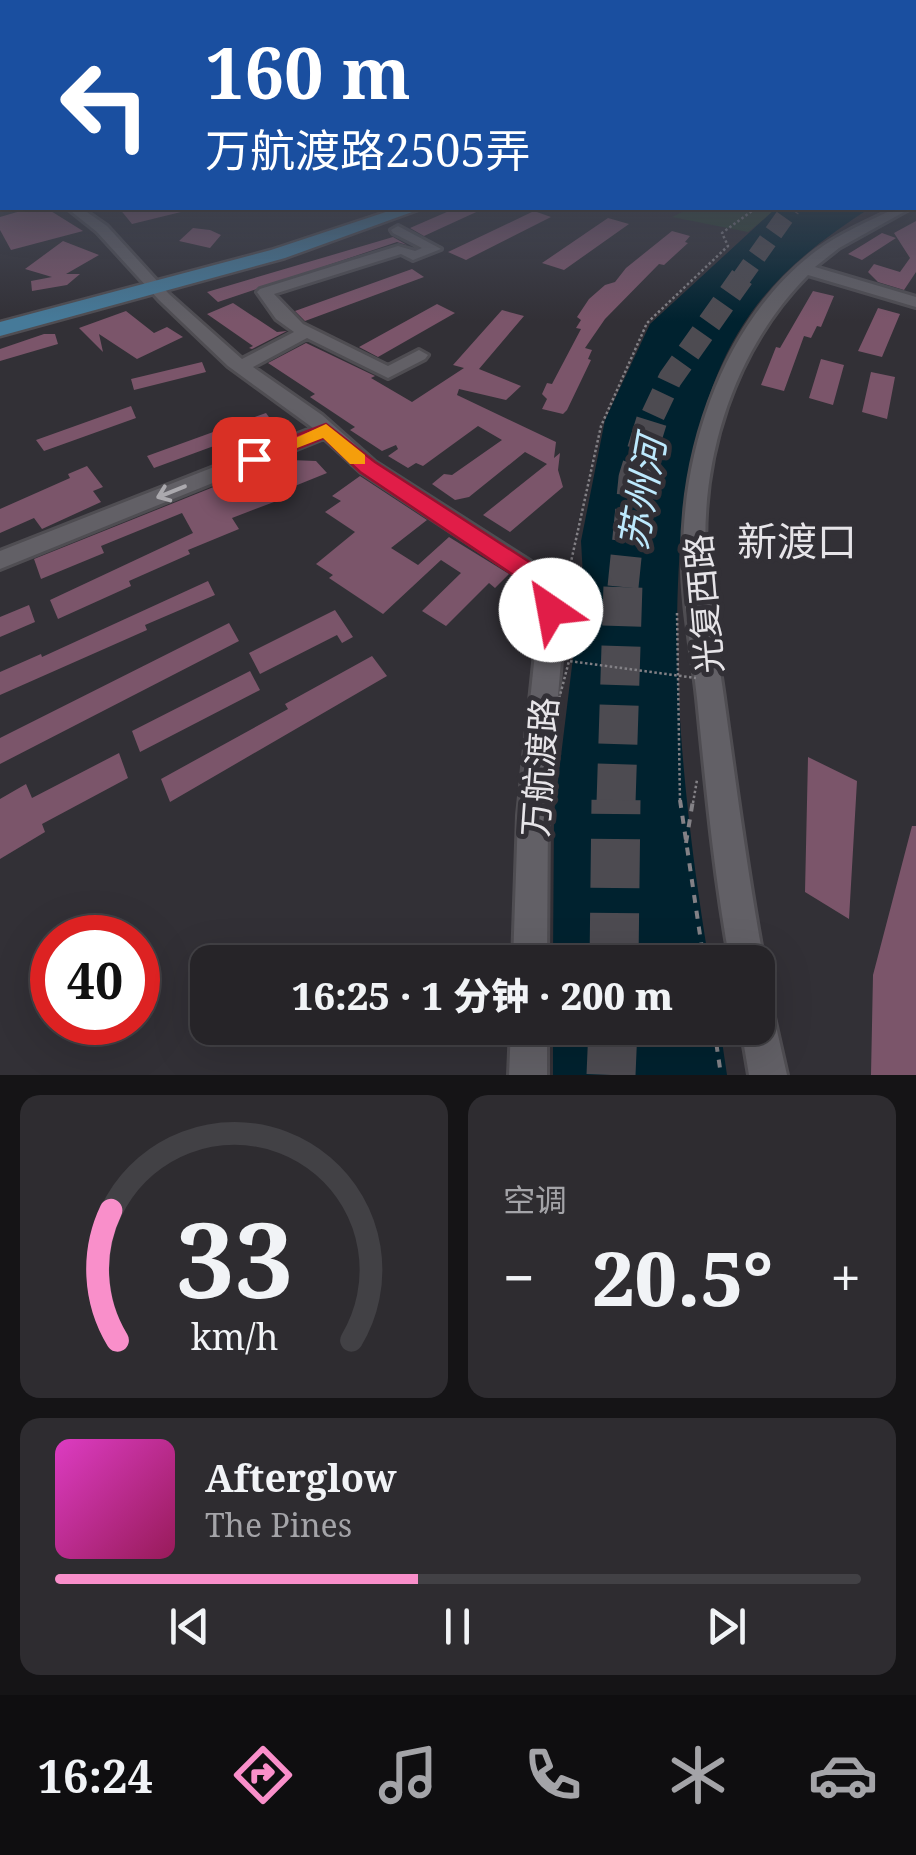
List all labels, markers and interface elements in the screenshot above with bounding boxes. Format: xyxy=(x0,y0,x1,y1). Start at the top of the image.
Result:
text: 160 m xyxy=(205,24,411,120)
icon: left xyxy=(40,40,170,170)
text: 万航渡路2505弄 xyxy=(205,119,531,180)
pin xyxy=(212,417,297,502)
water label: 苏州河 xyxy=(605,425,678,554)
icon: arrive xyxy=(227,432,282,487)
one-way arrow xyxy=(156,484,187,502)
district label: 新渡口 xyxy=(737,513,857,568)
street label: 光复西路 xyxy=(673,532,733,676)
position arrow xyxy=(499,558,603,662)
street label: 万航渡路 xyxy=(511,696,567,838)
speed limit sign: 40 xyxy=(30,915,160,1045)
text: 16:25 · 1 分钟 · 200 m xyxy=(292,969,673,1021)
text: 空调 xyxy=(503,1178,567,1221)
text: 33 xyxy=(175,1187,293,1328)
text: 20.5° xyxy=(592,1226,773,1328)
text: − xyxy=(503,1239,535,1314)
text: + xyxy=(830,1239,861,1314)
text: km/h xyxy=(190,1312,278,1360)
text: Afterglow xyxy=(205,1451,397,1503)
text: The Pines xyxy=(205,1503,352,1546)
icon: previous xyxy=(162,1599,217,1654)
icon: pause xyxy=(430,1599,485,1654)
icon: next xyxy=(699,1599,754,1654)
icon: directions xyxy=(228,1740,298,1810)
icon: music xyxy=(373,1740,443,1810)
icon: phone xyxy=(518,1740,588,1810)
icon: climate xyxy=(663,1740,733,1810)
icon: car xyxy=(808,1740,878,1810)
text: 16:24 xyxy=(38,1745,153,1806)

